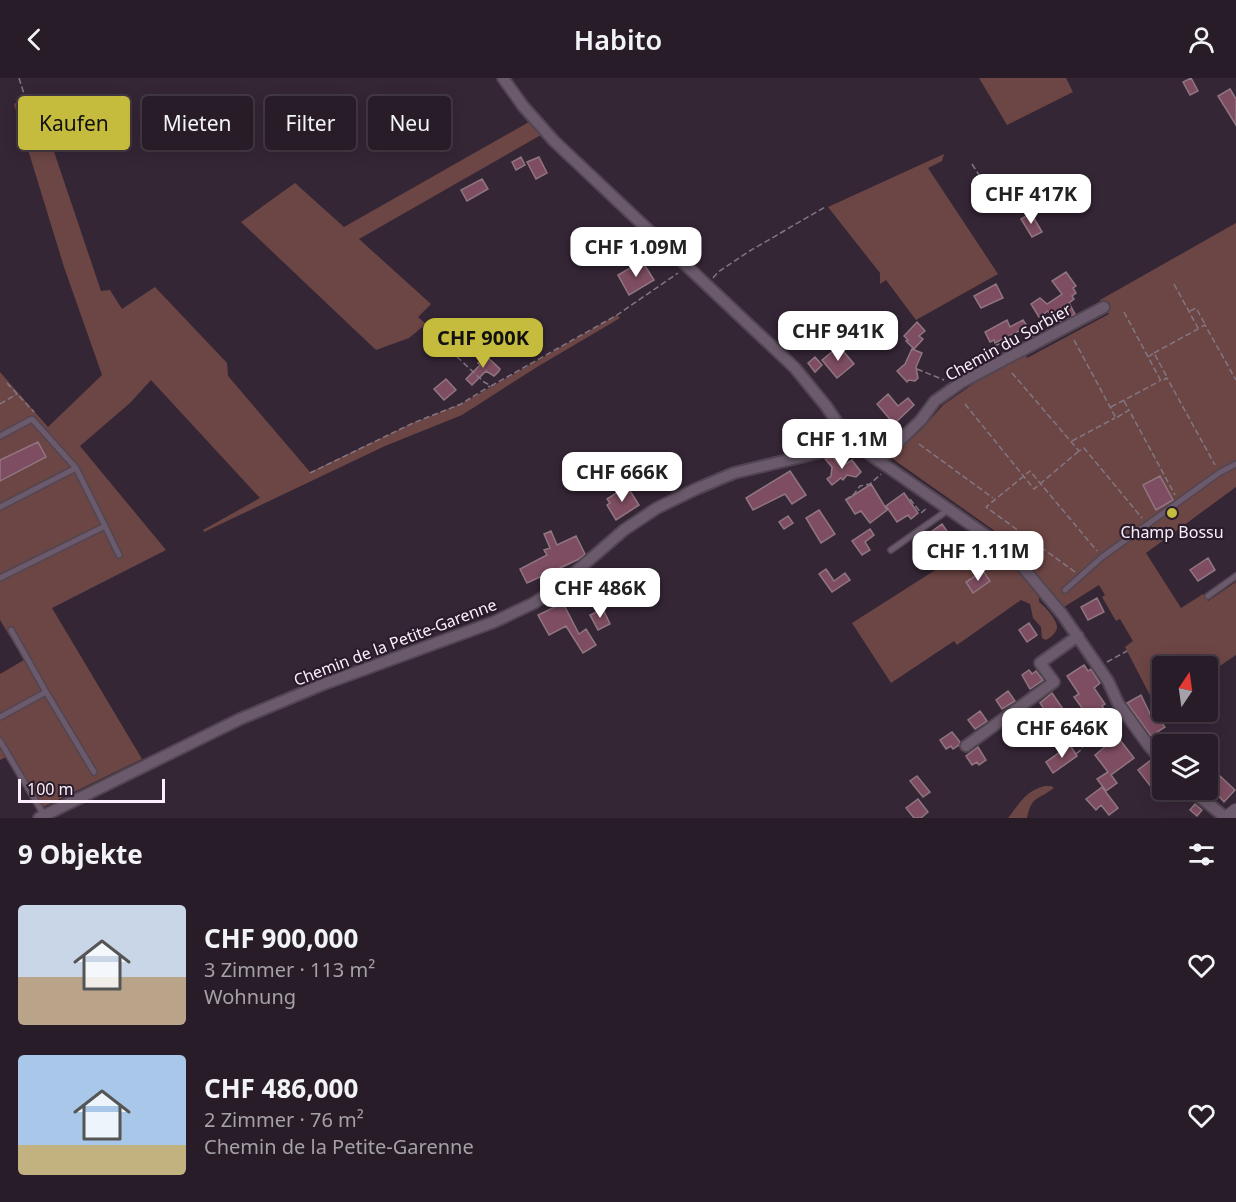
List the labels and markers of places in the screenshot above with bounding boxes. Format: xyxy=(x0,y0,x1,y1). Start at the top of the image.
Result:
pin: CHF 417K xyxy=(969,174,1093,225)
pin: CHF 1.09M xyxy=(567,227,705,278)
pin: CHF 941K xyxy=(776,311,900,362)
pin: CHF 900K xyxy=(421,318,545,369)
pin: CHF 1.1M xyxy=(780,419,904,470)
pin: CHF 666K xyxy=(560,452,684,503)
marker: Champ Bossu xyxy=(1165,506,1179,520)
place label: Champ Bossu xyxy=(1120,521,1224,543)
pin: CHF 1.11M xyxy=(909,531,1047,582)
pin: CHF 486K xyxy=(538,568,662,619)
pin: CHF 646K xyxy=(1000,708,1124,759)

